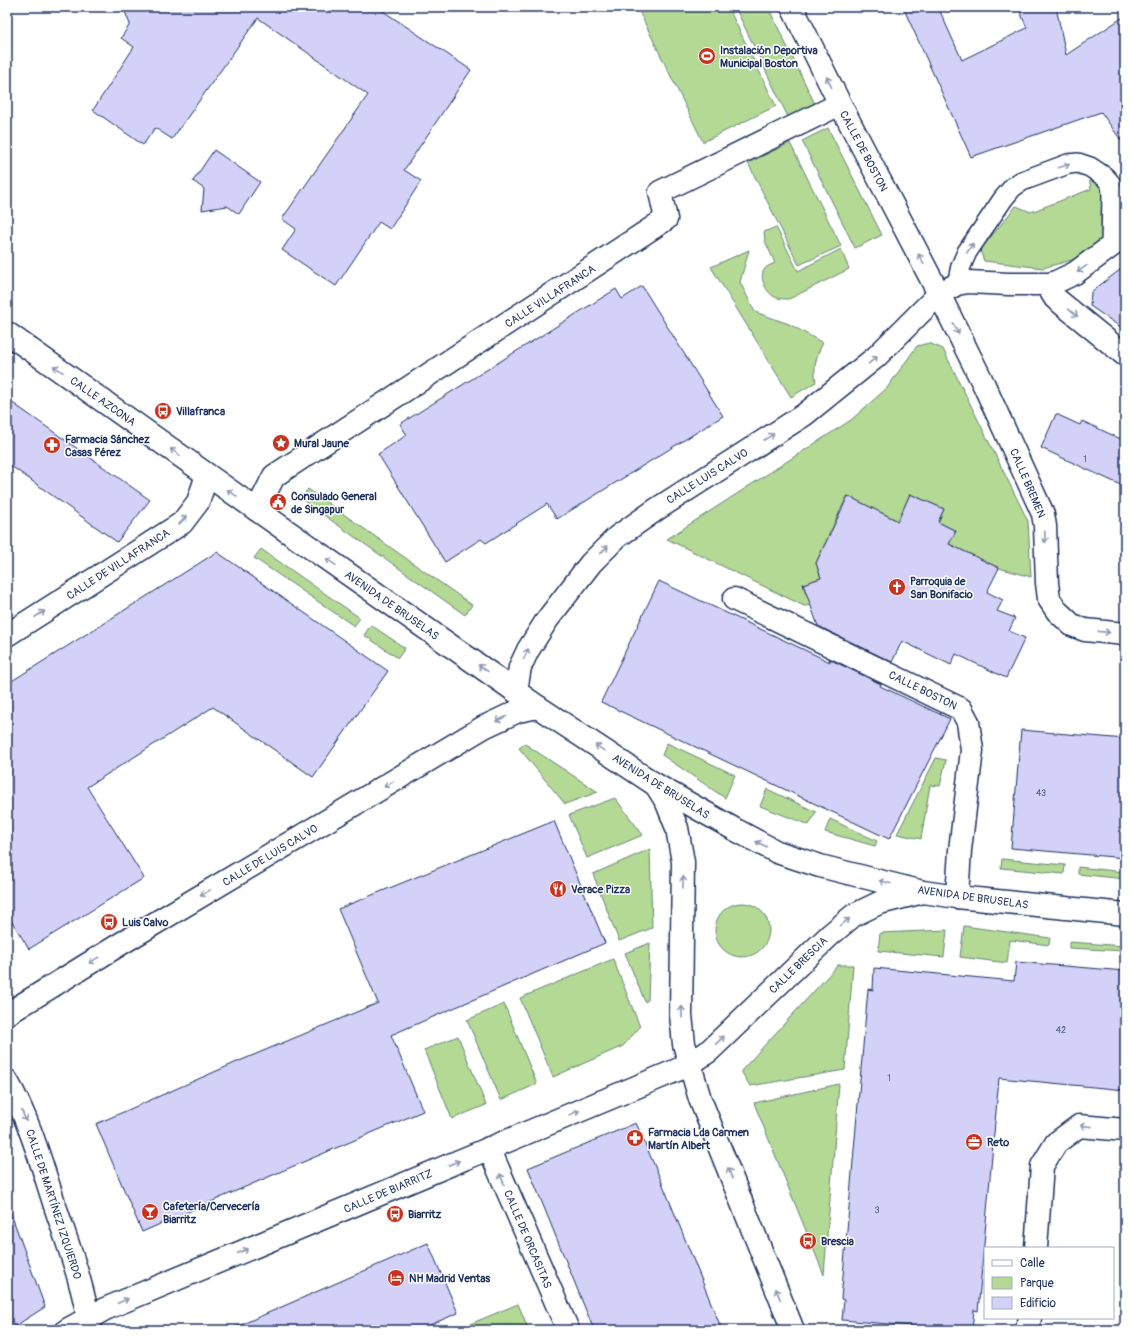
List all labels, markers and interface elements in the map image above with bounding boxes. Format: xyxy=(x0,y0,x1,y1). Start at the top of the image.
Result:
place label: Instalación Deportiva Municipal Boston xyxy=(720,44,818,70)
sports icon: Instalación Deportiva Municipal Boston xyxy=(697,46,717,66)
one-way arrow xyxy=(825,76,832,88)
street label: CALLE DE BOSTON xyxy=(837,109,890,194)
one-way arrow xyxy=(1058,162,1071,169)
one-way arrow xyxy=(966,242,974,253)
one-way arrow xyxy=(916,253,924,265)
street label: CALLE VILLAFRANCA xyxy=(503,262,598,331)
one-way arrow xyxy=(1076,264,1087,273)
one-way arrow xyxy=(1068,309,1079,318)
one-way arrow xyxy=(953,322,960,334)
one-way arrow xyxy=(867,355,878,364)
one-way arrow xyxy=(53,365,64,373)
street label: CALLE AZCONA xyxy=(67,374,138,429)
bus stop icon: Villafranca xyxy=(153,401,173,421)
place label: Villafranca xyxy=(176,405,225,418)
place label: Farmacia Sánchez Casas Pérez xyxy=(65,433,150,459)
place icon: Mural Jaune xyxy=(271,433,291,453)
one-way arrow xyxy=(763,433,775,441)
pharmacy icon: Farmacia Sánchez Casas Pérez xyxy=(42,435,62,455)
place label: Mural Jaune xyxy=(294,437,349,450)
street label: CALLE LUIS CALVO xyxy=(664,446,750,507)
street label: CALLE BREMEN xyxy=(1007,447,1048,520)
one-way arrow xyxy=(170,448,181,456)
house number: 1 xyxy=(1083,454,1087,465)
one-way arrow xyxy=(227,488,238,497)
place label: Consulado General de Singapur xyxy=(291,490,377,516)
public building icon: Consulado General de Singapur xyxy=(268,492,288,512)
one-way arrow xyxy=(179,515,188,525)
street label: CALLE DE VILLAFRANCA xyxy=(64,526,172,603)
one-way arrow xyxy=(1042,530,1049,543)
one-way arrow xyxy=(599,545,609,555)
one-way arrow xyxy=(326,558,337,566)
street label: AVENIDA DE BRUSELAS xyxy=(342,568,441,643)
place label: Parroquia de San Bonifacio xyxy=(910,575,973,601)
church icon: Parroquia de San Bonifacio xyxy=(887,577,907,597)
one-way arrow xyxy=(34,610,45,618)
one-way arrow xyxy=(1097,628,1110,636)
one-way arrow xyxy=(523,648,530,660)
one-way arrow xyxy=(478,664,489,672)
street label: CALLE BOSTON xyxy=(886,668,959,713)
one-way arrow xyxy=(496,716,508,723)
one-way arrow xyxy=(595,744,606,752)
street label: AVENIDA DE BRUSELAS xyxy=(610,751,712,822)
one-way arrow xyxy=(383,780,395,788)
house number: 43 xyxy=(1036,788,1046,799)
street label: CALLE DE LUIS CALVO xyxy=(220,822,320,889)
one-way arrow xyxy=(756,839,768,847)
one-way arrow xyxy=(679,876,687,889)
one-way arrow xyxy=(879,878,892,886)
restaurant icon: Verace Pizza xyxy=(548,879,568,899)
place label: Verace Pizza xyxy=(571,883,630,896)
street label: AVENIDA DE BRUSELAS xyxy=(917,883,1029,912)
one-way arrow xyxy=(199,890,211,898)
bus stop icon: Luis Calvo xyxy=(99,912,119,932)
place label: Luis Calvo xyxy=(122,916,168,929)
one-way arrow xyxy=(839,918,850,927)
street label: CALLE BRESCIA xyxy=(766,934,830,997)
one-way arrow xyxy=(88,957,100,965)
one-way arrow xyxy=(678,1006,686,1019)
house number: 42 xyxy=(1056,1025,1066,1036)
one-way arrow xyxy=(715,1036,725,1045)
house number: 1 xyxy=(887,1073,891,1084)
one-way arrow xyxy=(21,1109,29,1121)
one-way arrow xyxy=(567,1109,579,1116)
one-way arrow xyxy=(1080,1123,1093,1130)
place label: Farmacia Lda Carmen Martín Albert xyxy=(648,1126,749,1152)
street label: CALLE DE MARTÍNEZ IZQUIERDO xyxy=(23,1128,84,1281)
pharmacy icon: Farmacia Lda Carmen Martín Albert xyxy=(625,1128,645,1148)
office icon: Reto xyxy=(964,1132,984,1152)
place label: Reto xyxy=(987,1136,1009,1149)
one-way arrow xyxy=(447,1159,459,1167)
street label: CALLE DE BIARRITZ xyxy=(342,1167,435,1216)
one-way arrow xyxy=(725,1168,733,1180)
one-way arrow xyxy=(498,1173,505,1185)
street label: CALLE DE ORCASITAS xyxy=(501,1188,554,1290)
place label: Cafetería/Cervecería Biarritz xyxy=(163,1200,260,1226)
bar icon: Cafetería/Cervecería Biarritz xyxy=(140,1202,160,1222)
bus stop icon: Biarritz xyxy=(385,1204,405,1224)
house number: 3 xyxy=(874,1205,880,1216)
place label: Biarritz xyxy=(408,1208,442,1221)
bus stop icon: Brescia xyxy=(798,1231,818,1251)
place label: Brescia xyxy=(821,1235,854,1248)
one-way arrow xyxy=(237,1247,249,1255)
legend xyxy=(984,1247,1114,1319)
text: Calle xyxy=(1020,1256,1045,1271)
hotel icon: NH Madrid Ventas xyxy=(386,1268,406,1288)
place label: NH Madrid Ventas xyxy=(409,1272,490,1285)
text: Parque xyxy=(1020,1276,1054,1291)
one-way arrow xyxy=(774,1288,782,1300)
text: Edificio xyxy=(1020,1296,1056,1311)
one-way arrow xyxy=(117,1297,129,1305)

